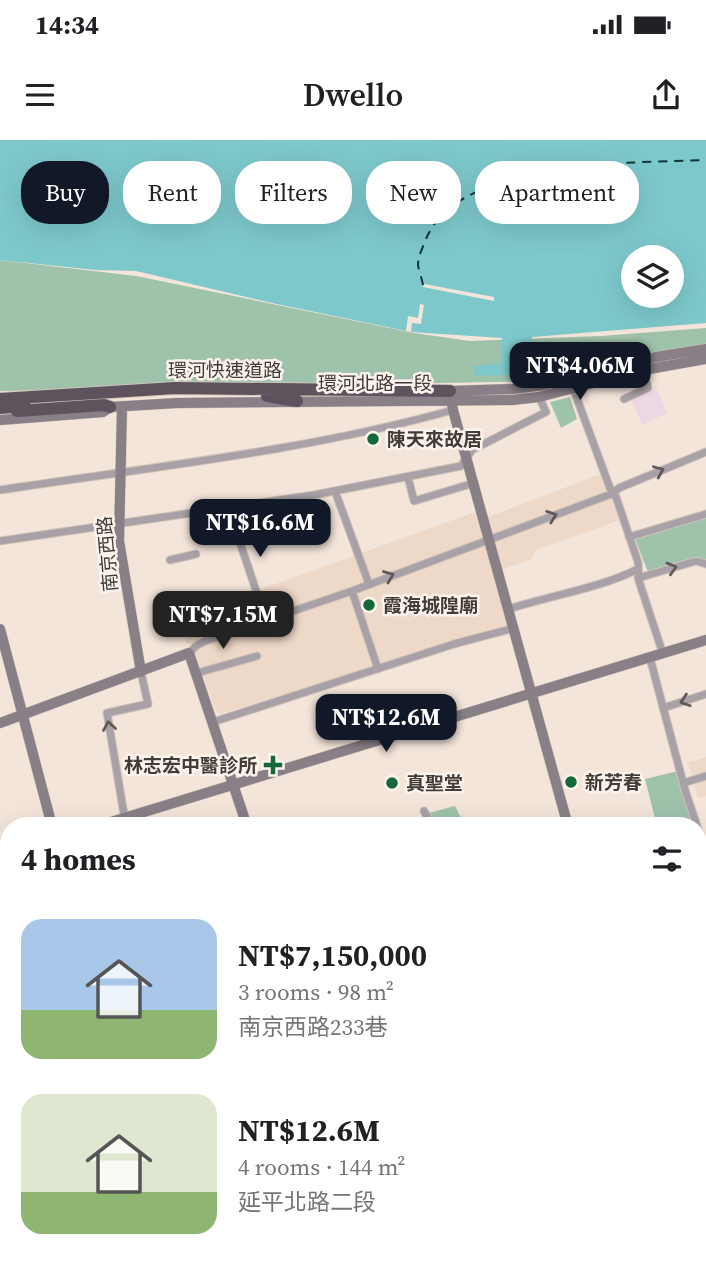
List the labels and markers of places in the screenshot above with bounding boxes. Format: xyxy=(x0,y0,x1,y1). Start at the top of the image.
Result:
pin: NT$4.06M xyxy=(508,342,652,402)
place label: 陳天來故居 xyxy=(387,426,482,452)
marker: 陳天來故居 xyxy=(365,431,381,447)
pin: NT$16.6M xyxy=(188,500,332,559)
pin: NT$7.15M xyxy=(151,592,295,651)
place label: 霞海城隍廟 xyxy=(383,592,478,618)
marker: 霞海城隍廟 xyxy=(361,597,377,613)
pin: NT$12.6M xyxy=(314,694,458,754)
place label: 林志宏中醫診所 xyxy=(124,752,257,778)
marker: 林志宏中醫診所 xyxy=(263,755,283,775)
place label: 新芳春 xyxy=(585,769,642,795)
place label: 真聖堂 xyxy=(406,770,463,796)
marker: 新芳春 xyxy=(563,774,579,790)
marker: 真聖堂 xyxy=(384,775,400,791)

